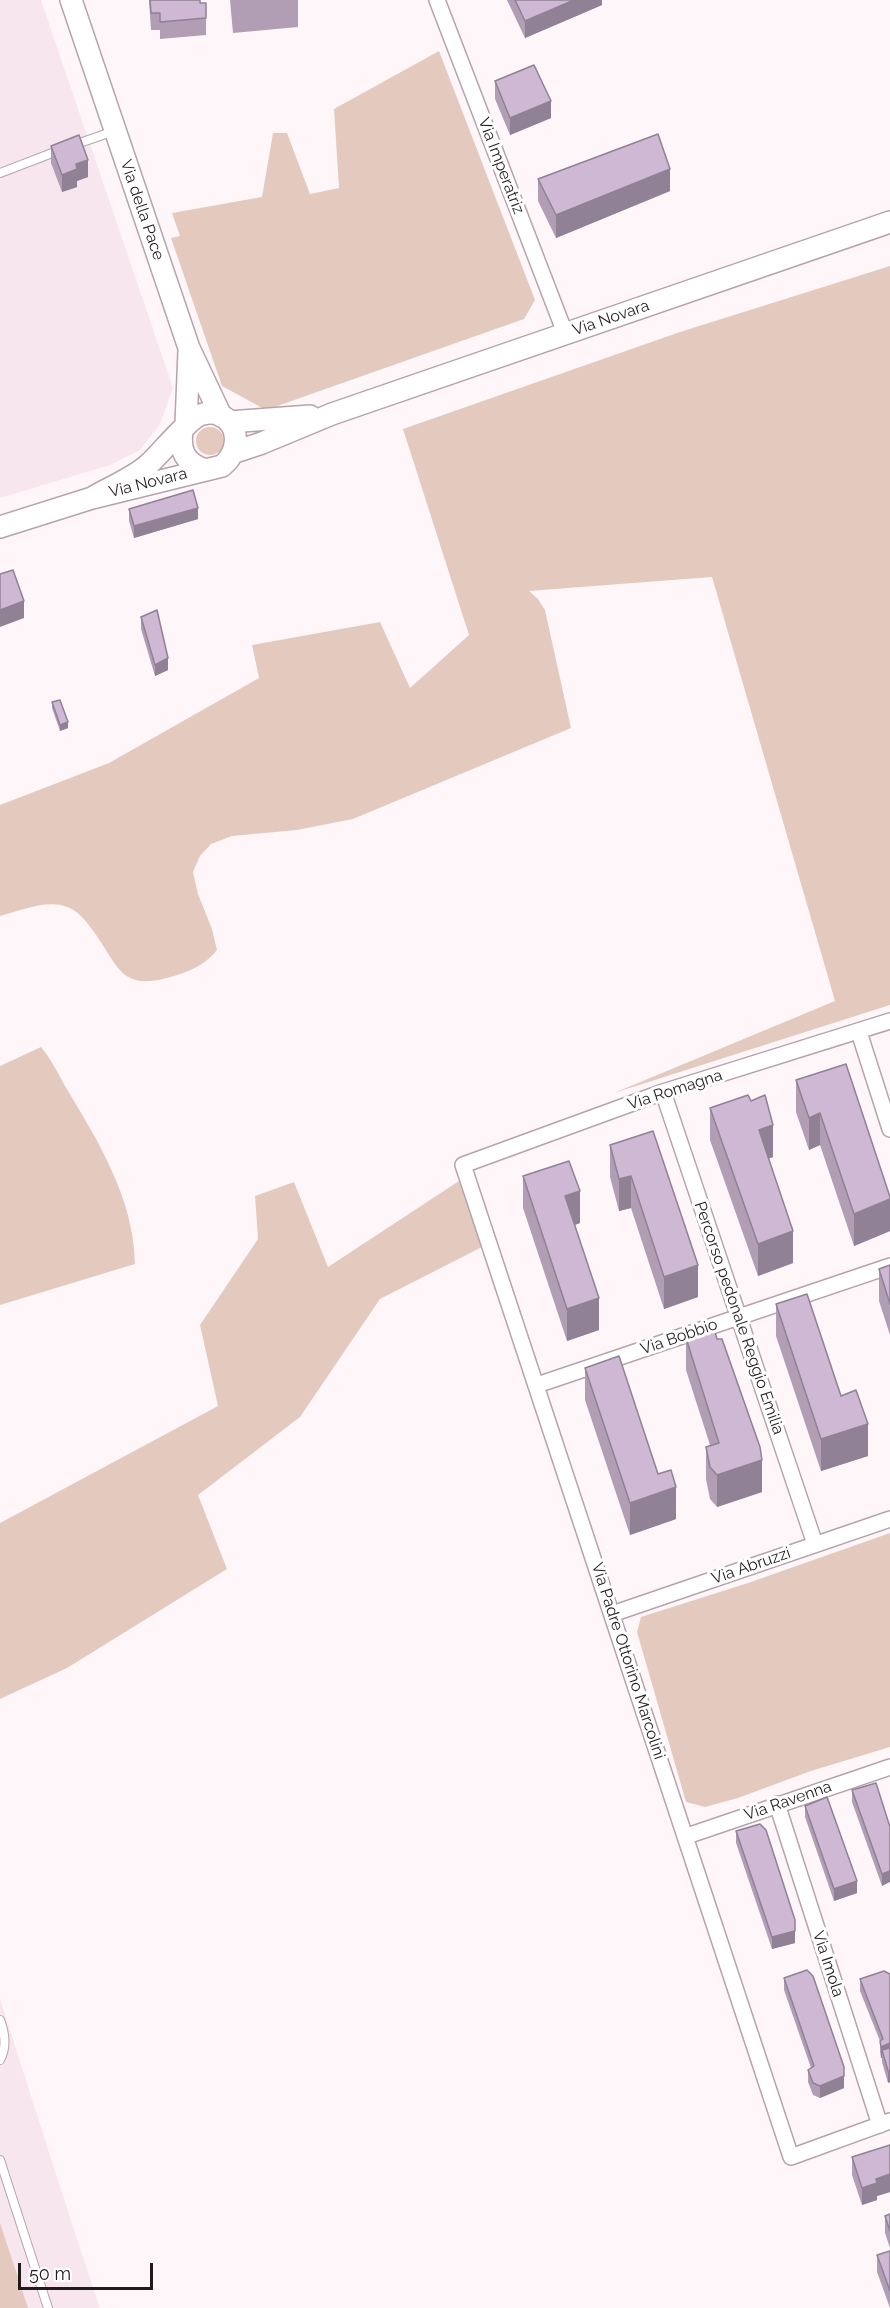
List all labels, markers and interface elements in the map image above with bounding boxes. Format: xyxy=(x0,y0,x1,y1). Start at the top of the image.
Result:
street label: Via Imperatriz xyxy=(474,115,528,217)
street label: Via della Pace xyxy=(116,157,168,263)
street label: Via Novara xyxy=(570,296,652,340)
street label: Via Novara xyxy=(107,464,189,502)
street label: Via Romagna xyxy=(625,1066,725,1114)
street label: Percorso pedonale Reggio Emilia xyxy=(690,1199,788,1437)
street label: Via Bobbio xyxy=(638,1315,720,1359)
street label: Via Abruzzi xyxy=(709,1544,793,1588)
street label: Via Padre Ottorino Marcolini xyxy=(587,1560,669,1762)
street label: Via Ravenna xyxy=(742,1777,834,1825)
street label: Via Imola xyxy=(808,1928,848,2000)
scale bar xyxy=(21,2251,156,2289)
text: 50 m xyxy=(29,2263,71,2284)

